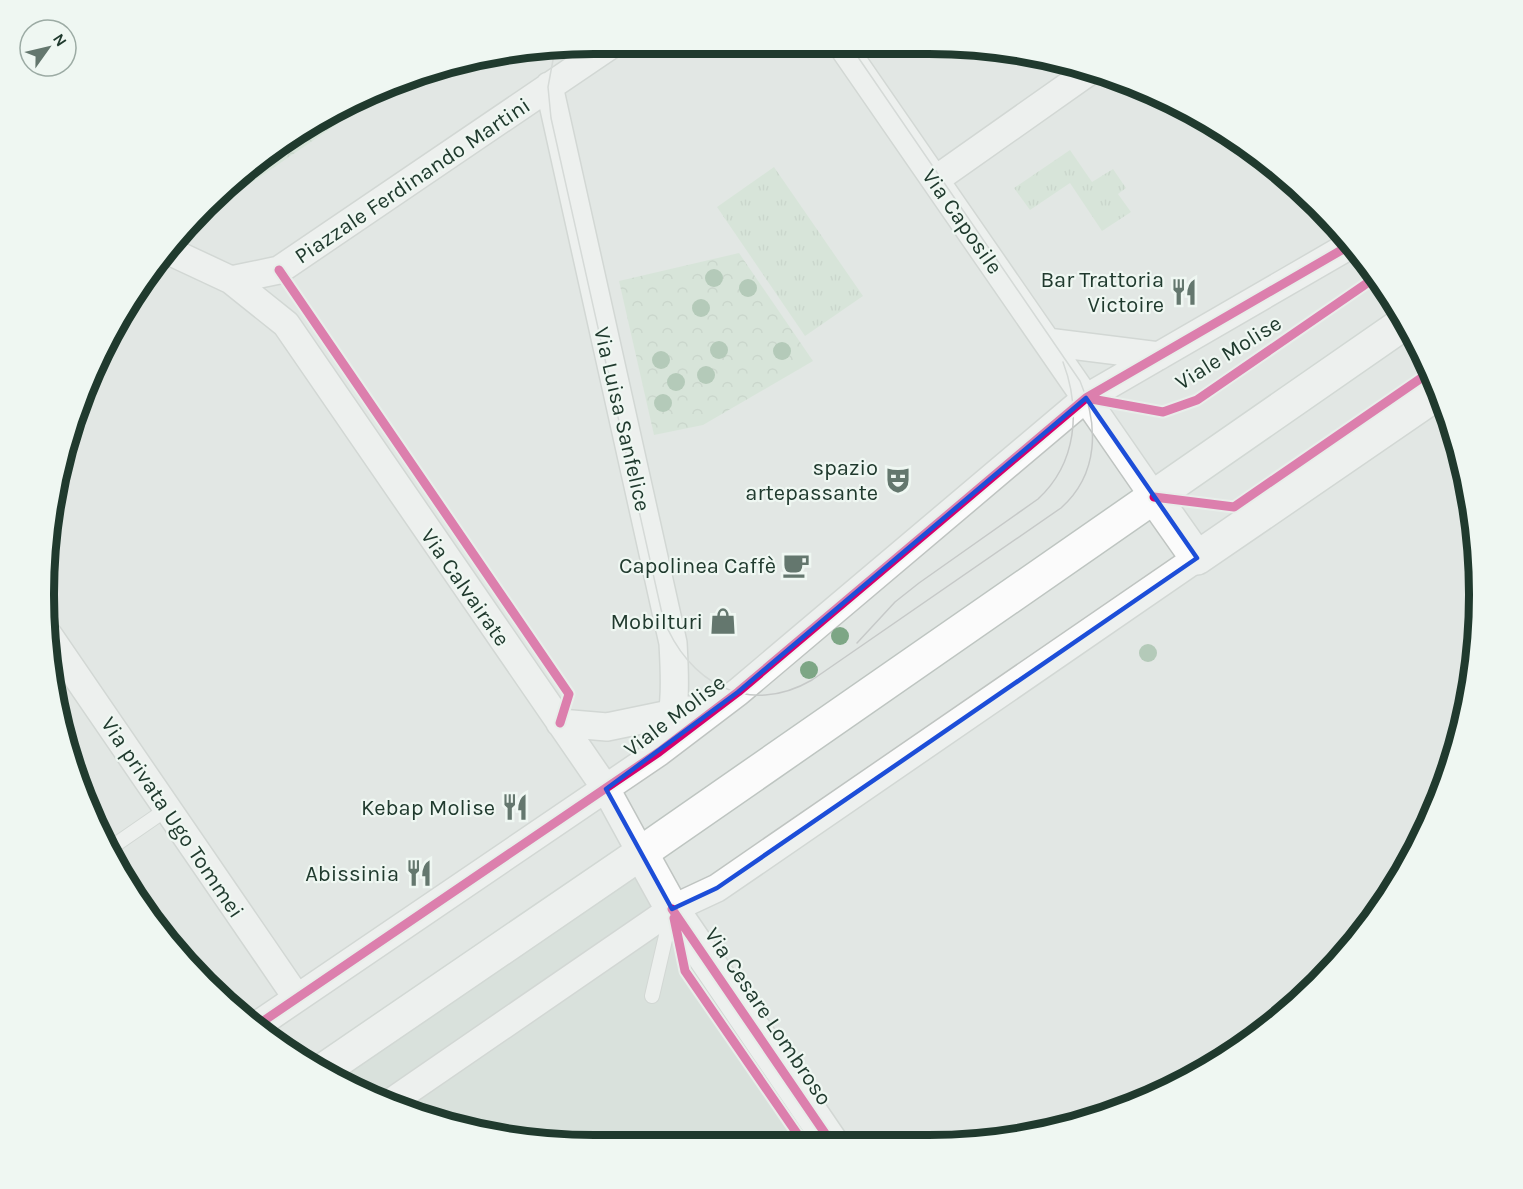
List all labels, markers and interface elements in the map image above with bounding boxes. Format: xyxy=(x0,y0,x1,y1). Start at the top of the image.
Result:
north arrow xyxy=(18,18,78,78)
text: N xyxy=(49,30,71,50)
street label: Piazzale Ferdinando Martini xyxy=(290,92,535,269)
street label: Via Caposile xyxy=(916,164,1008,279)
place label: Bar Trattoria Victoire xyxy=(1040,267,1164,318)
restaurant icon: Bar Trattoria Victoire xyxy=(1169,277,1199,307)
street label: Viale Molise xyxy=(1171,310,1286,396)
street label: Via Luisa Sanfelice xyxy=(588,325,656,514)
place label: spazio artepassante xyxy=(745,455,878,506)
theatre icon: spazio artepassante xyxy=(883,465,913,495)
street label: Via Calvairate xyxy=(415,524,515,651)
cafe icon: Capolinea Caffè xyxy=(781,550,811,580)
place label: Capolinea Caffè xyxy=(619,553,776,579)
shop icon: Mobilturi xyxy=(708,606,738,636)
place label: Mobilturi xyxy=(610,609,703,635)
street label: Viale Molise xyxy=(619,669,730,762)
street label: Via privata Ugo Tommei xyxy=(95,712,249,923)
restaurant icon: Kebap Molise xyxy=(500,792,530,822)
place label: Kebap Molise xyxy=(361,795,495,821)
restaurant icon: Abissinia xyxy=(404,858,434,888)
place label: Abissinia xyxy=(305,861,399,887)
street label: Via Cesare Lombroso xyxy=(699,923,837,1110)

